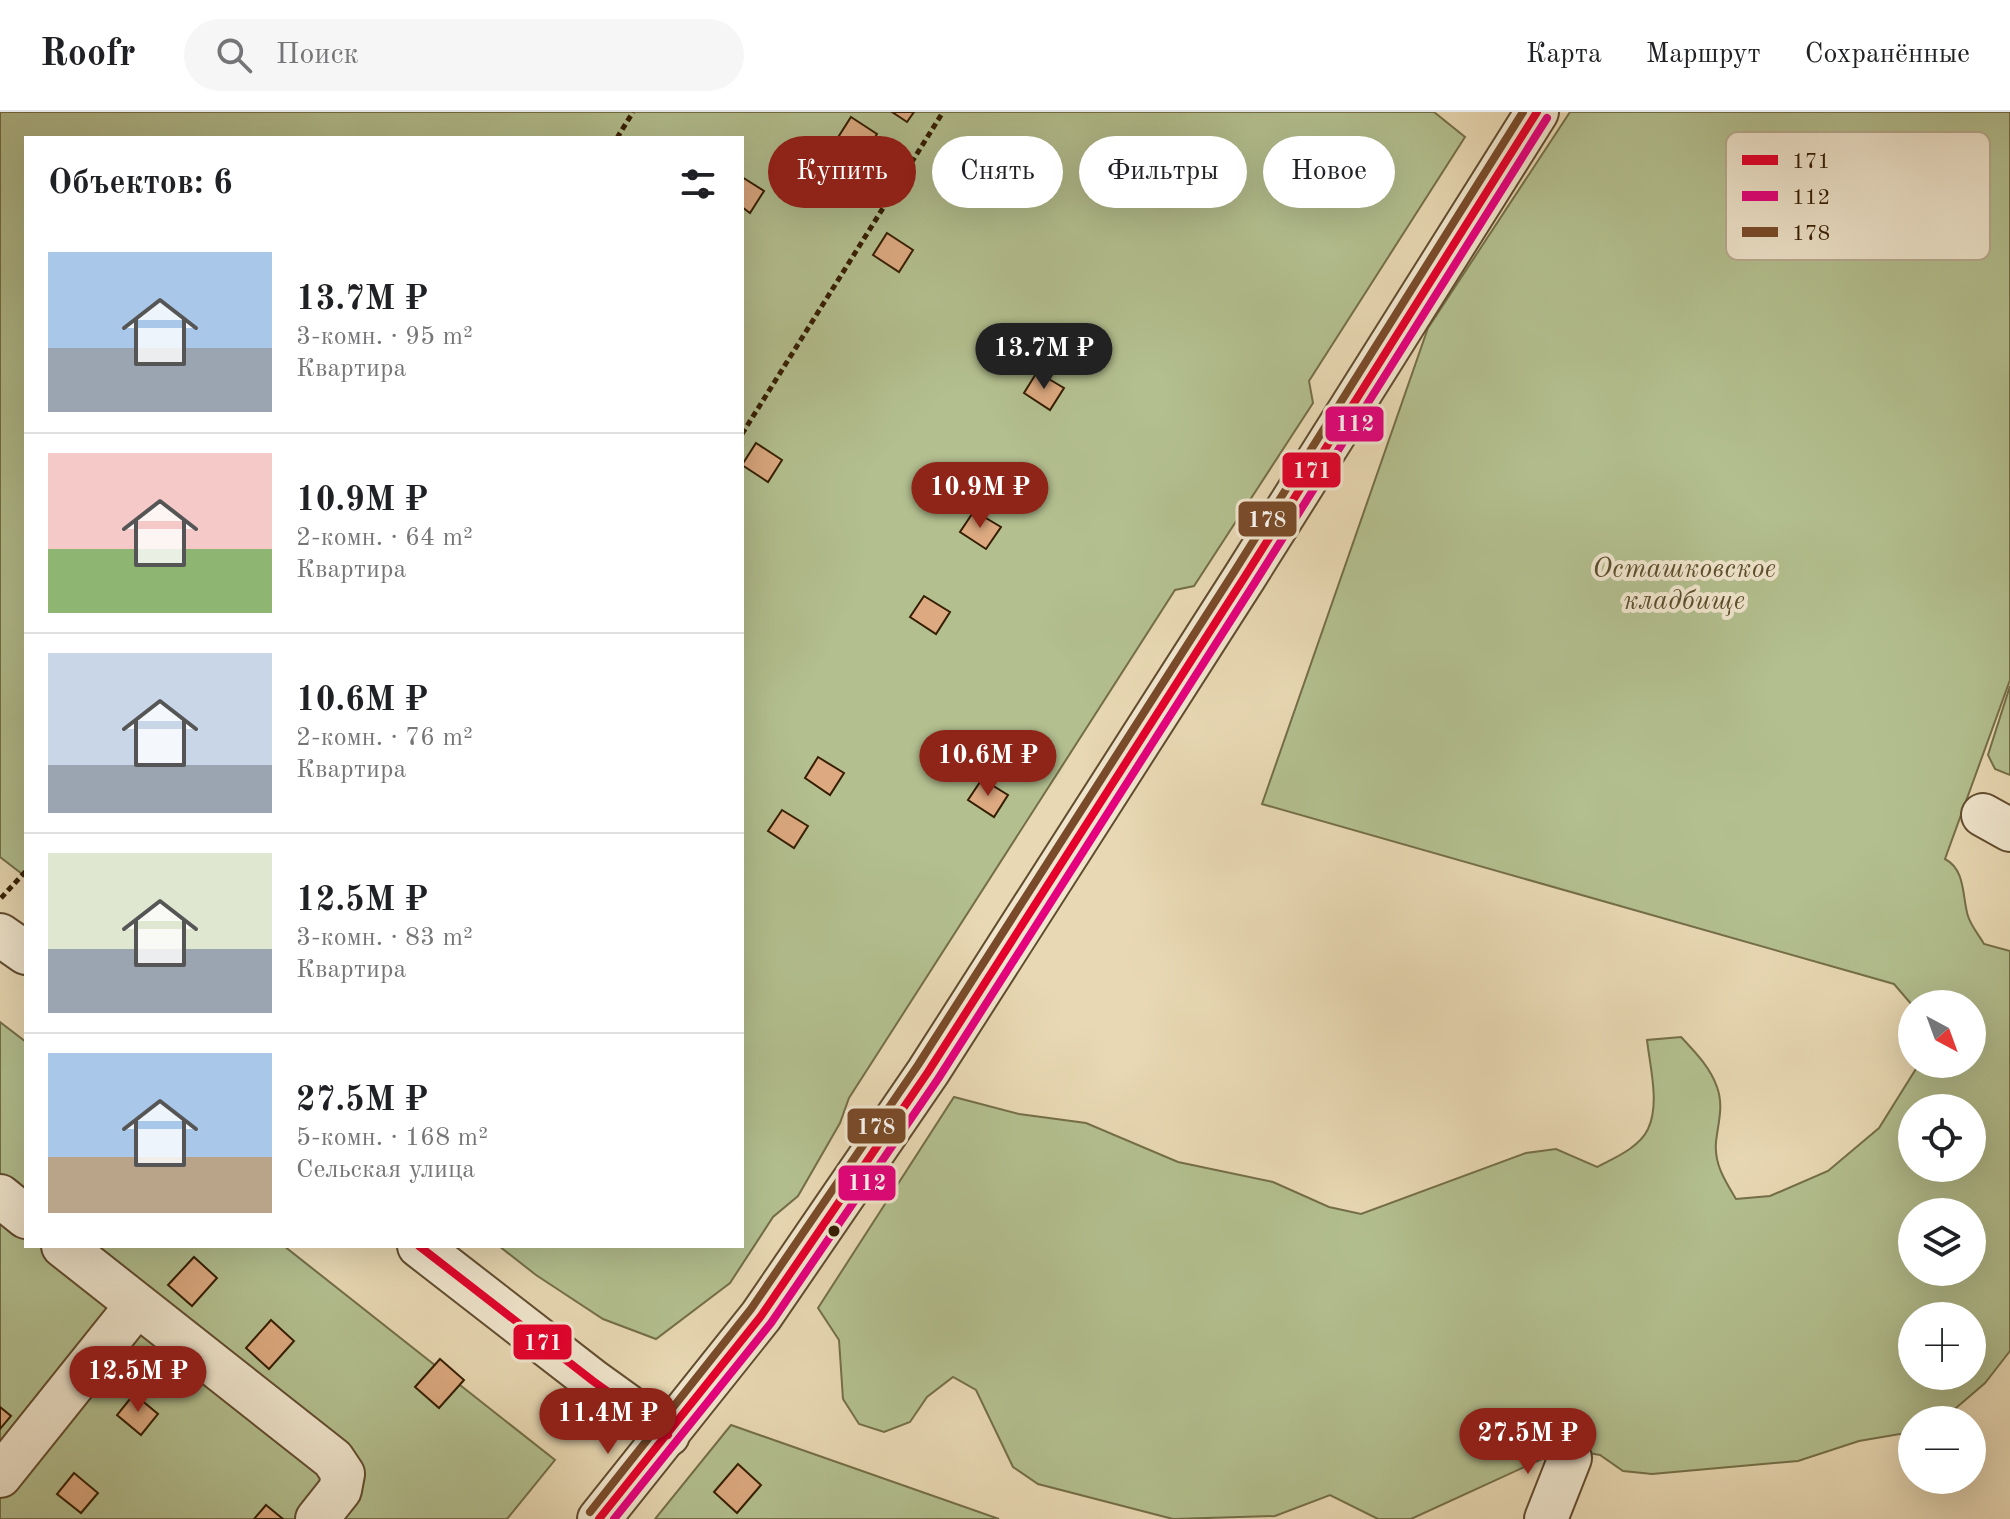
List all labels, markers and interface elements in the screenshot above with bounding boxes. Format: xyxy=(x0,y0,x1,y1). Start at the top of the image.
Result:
search box xyxy=(184,19,744,91)
icon: search xyxy=(212,33,256,77)
text: Roofr xyxy=(40,36,136,74)
text: Поиск xyxy=(276,40,359,70)
text: Карта xyxy=(1526,41,1602,69)
text: Маршрут xyxy=(1646,41,1761,69)
text: Сохранённые xyxy=(1805,41,1970,69)
legend xyxy=(1726,132,1990,260)
chip: Купить xyxy=(768,136,916,208)
chip: Снять xyxy=(932,136,1063,208)
chip: Фильтры xyxy=(1079,136,1247,208)
chip: Новое xyxy=(1263,136,1395,208)
text: 171 xyxy=(1792,151,1830,173)
icon: filters xyxy=(676,162,720,206)
text: Объектов: 6 xyxy=(48,167,233,201)
text: 112 xyxy=(1792,187,1830,209)
text: 178 xyxy=(1792,223,1830,245)
text: 13.7M ₽ xyxy=(296,283,428,317)
icon: home xyxy=(112,284,208,380)
pin: 13.7M ₽ xyxy=(970,323,1118,391)
text: 3-комн. · 95 m² xyxy=(296,324,473,350)
text: 13.7M ₽ xyxy=(993,336,1095,362)
text: Квартира xyxy=(296,356,406,382)
line badge: 112 xyxy=(1324,405,1385,443)
text: 112 xyxy=(1336,414,1374,436)
line badge: 171 xyxy=(1281,451,1342,489)
text: 171 xyxy=(1293,461,1331,483)
pin: 10.9M ₽ xyxy=(906,462,1054,530)
text: 10.9M ₽ xyxy=(929,475,1031,501)
text: 10.9M ₽ xyxy=(296,484,428,518)
icon: home xyxy=(112,485,208,581)
line badge: 178 xyxy=(1237,500,1298,538)
text: 178 xyxy=(1248,510,1286,532)
text: 2-комн. · 64 m² xyxy=(296,525,473,551)
park label: Осташковское кладбище xyxy=(1592,556,1776,616)
text: Квартира xyxy=(296,557,406,583)
text: 10.6M ₽ xyxy=(296,684,428,718)
icon: home xyxy=(112,685,208,781)
text: 2-комн. · 76 m² xyxy=(296,725,473,751)
pin: 10.6M ₽ xyxy=(914,730,1062,798)
text: 10.6M ₽ xyxy=(937,743,1039,769)
text: Квартира xyxy=(296,757,406,783)
text: 12.5M ₽ xyxy=(296,884,428,918)
icon: home xyxy=(112,885,208,981)
text: 3-комн. · 83 m² xyxy=(296,925,473,951)
text: Квартира xyxy=(296,957,406,983)
north arrow xyxy=(1898,990,1986,1078)
map controls xyxy=(1898,990,1986,1494)
text: 27.5M ₽ xyxy=(296,1084,428,1118)
icon: home xyxy=(112,1085,208,1181)
button: locate xyxy=(1898,1094,1986,1182)
line badge: 178 xyxy=(846,1107,907,1145)
text: 178 xyxy=(857,1117,895,1139)
text: 5-комн. · 168 m² xyxy=(296,1125,488,1151)
text: Сельская улица xyxy=(296,1157,475,1183)
line badge: 112 xyxy=(837,1164,897,1202)
text: 112 xyxy=(848,1173,886,1195)
button: layers xyxy=(1898,1198,1986,1286)
unlabelled marker xyxy=(826,1223,842,1239)
button: + xyxy=(1898,1302,1986,1390)
line badge: 171 xyxy=(512,1323,573,1361)
text: 171 xyxy=(524,1333,562,1355)
pin: 12.5M ₽ xyxy=(64,1346,212,1414)
text: 12.5M ₽ xyxy=(87,1359,189,1385)
pin: 11.4M ₽ xyxy=(534,1388,682,1456)
text: 11.4M ₽ xyxy=(557,1401,659,1427)
button: − xyxy=(1898,1406,1986,1494)
pin: 27.5M ₽ xyxy=(1454,1408,1602,1476)
text: 27.5M ₽ xyxy=(1477,1421,1579,1447)

